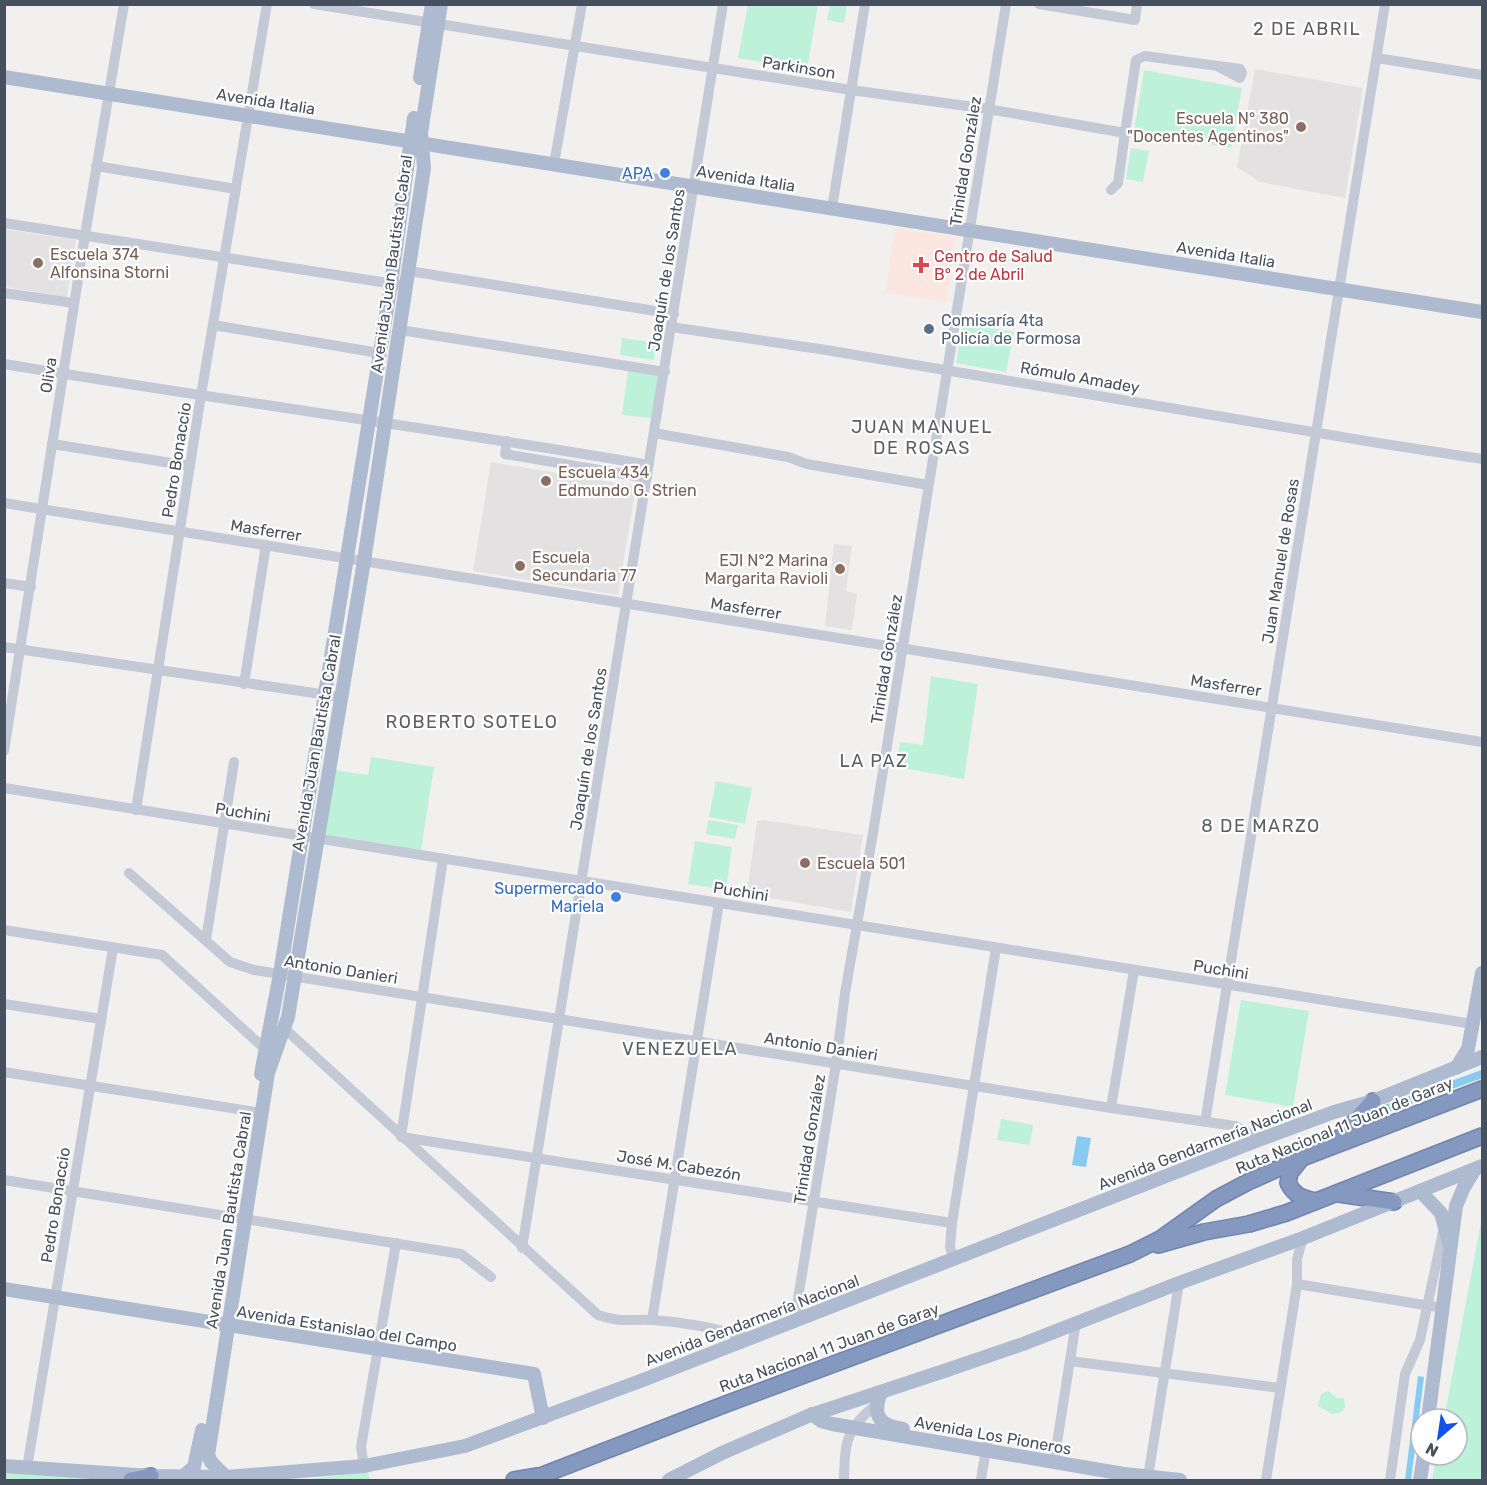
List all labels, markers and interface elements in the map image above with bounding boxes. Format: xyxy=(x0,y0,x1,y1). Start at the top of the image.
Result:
district label: 2 DE ABRIL xyxy=(1253,18,1361,40)
street label: Parkinson xyxy=(761,52,837,83)
street label: Avenida Italia xyxy=(215,84,317,119)
street label: Trinidad González xyxy=(946,95,985,227)
place label: Escuela N° 380 "Docentes Agentinos" xyxy=(1127,109,1289,146)
marker: Escuela N° 380 "Docentes Agentinos" xyxy=(1294,120,1308,134)
street label: Avenida Juan Bautista Cabral xyxy=(367,154,416,374)
street label: Avenida Italia xyxy=(695,161,797,196)
place label: APA xyxy=(622,164,653,183)
marker: APA xyxy=(658,166,672,180)
street label: Joaquín de los Santos xyxy=(644,187,689,353)
street label: Avenida Italia xyxy=(1175,237,1277,272)
place label: Escuela 374 Alfonsina Storni xyxy=(50,245,169,282)
place label: Centro de Salud B° 2 de Abril xyxy=(934,247,1053,284)
marker: Escuela 374 Alfonsina Storni xyxy=(31,256,45,270)
marker: Centro de Salud B° 2 de Abril xyxy=(912,256,930,274)
place label: Comisaría 4ta Policía de Formosa xyxy=(941,311,1081,348)
marker: Comisaría 4ta Policía de Formosa xyxy=(922,322,936,336)
street label: Oliva xyxy=(36,356,61,394)
street label: Rómulo Amadey xyxy=(1019,358,1141,397)
street label: Pedro Bonaccio xyxy=(158,401,195,519)
district label: JUAN MANUEL DE ROSAS xyxy=(851,416,993,459)
place label: Escuela 434 Edmundo G. Strien xyxy=(558,463,697,500)
marker: Escuela 434 Edmundo G. Strien xyxy=(539,474,553,488)
street label: Juan Manuel de Rosas xyxy=(1258,477,1303,645)
street label: Masferrer xyxy=(229,516,303,545)
place label: Escuela Secundaria 77 xyxy=(532,548,637,585)
place label: EJI N°2 Marina Margarita Ravioli xyxy=(704,551,828,588)
marker: Escuela Secundaria 77 xyxy=(513,559,527,573)
marker: EJI N°2 Marina Margarita Ravioli xyxy=(833,562,847,576)
street label: Trinidad González xyxy=(867,593,906,725)
street label: Masferrer xyxy=(709,594,783,623)
street label: Avenida Juan Bautista Cabral xyxy=(288,633,345,853)
street label: Joaquín de los Santos xyxy=(566,666,611,832)
street label: Masferrer xyxy=(1189,671,1263,700)
district label: ROBERTO SOTELO xyxy=(386,711,558,733)
district label: LA PAZ xyxy=(840,750,908,772)
street label: Puchini xyxy=(214,799,272,826)
district label: 8 DE MARZO xyxy=(1201,815,1321,837)
place label: Escuela 501 xyxy=(817,854,905,873)
marker: Escuela 501 xyxy=(798,856,812,870)
street label: Puchini xyxy=(712,878,770,905)
place label: Supermercado Mariela xyxy=(494,879,604,916)
marker: Supermercado Mariela xyxy=(609,890,623,904)
street label: Antonio Danieri xyxy=(283,951,399,988)
street label: Puchini xyxy=(1192,956,1250,983)
street label: Antonio Danieri xyxy=(763,1028,879,1065)
district label: VENEZUELA xyxy=(622,1038,738,1060)
street label: Trinidad González xyxy=(790,1073,829,1205)
street label: Ruta Nacional 11 Juan de Garay xyxy=(1233,1073,1456,1178)
street label: Avenida Gendarmería Nacional xyxy=(1095,1095,1315,1194)
street label: Avenida Juan Bautista Cabral xyxy=(202,1110,255,1330)
street label: Pedro Bonaccio xyxy=(37,1146,74,1264)
street label: José M. Cabezón xyxy=(615,1146,743,1185)
street label: Avenida Gendarmería Nacional xyxy=(642,1271,862,1370)
street label: Ruta Nacional 11 Juan de Garay xyxy=(717,1299,942,1396)
street label: Avenida Estanislao del Campo xyxy=(235,1302,458,1355)
north arrow xyxy=(1409,1407,1469,1467)
street label: Avenida Los Pioneros xyxy=(913,1412,1073,1459)
text: N xyxy=(1422,1439,1442,1461)

